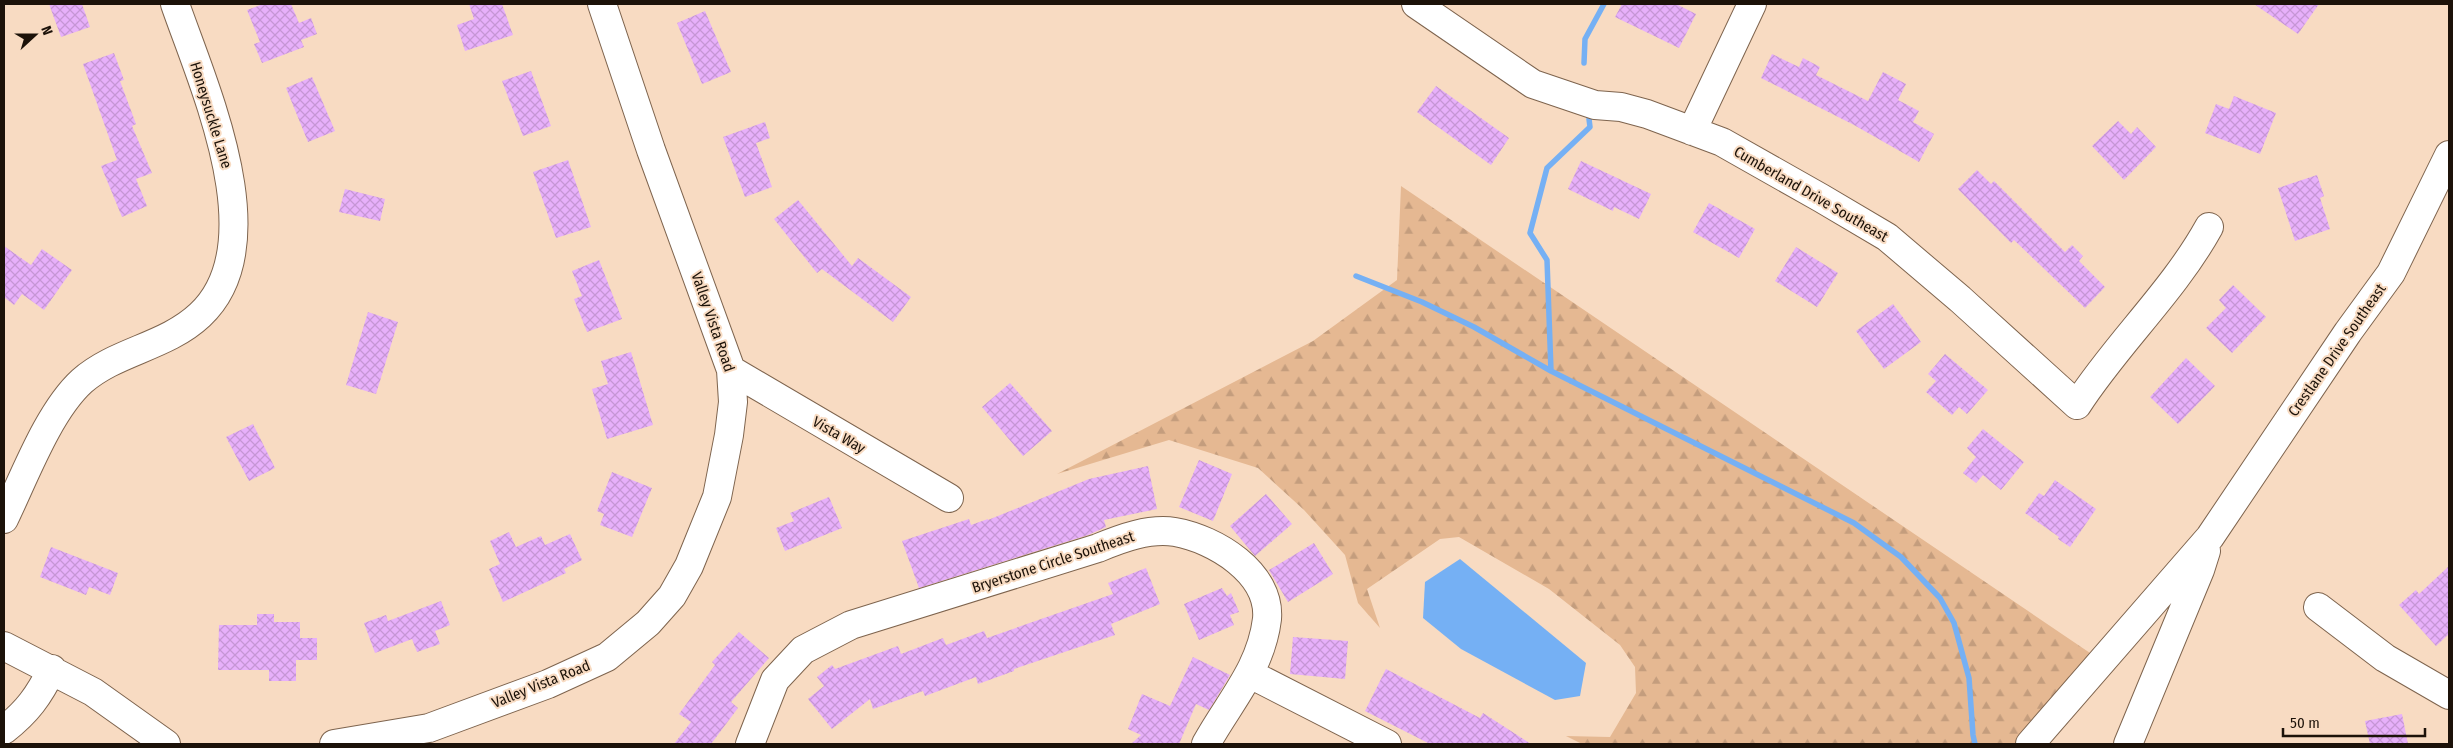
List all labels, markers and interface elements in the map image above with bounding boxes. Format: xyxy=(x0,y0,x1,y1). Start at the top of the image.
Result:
north arrow xyxy=(10,10,60,60)
text: N xyxy=(37,24,56,37)
street label: Honeysuckle Lane xyxy=(186,60,236,170)
street label: Cumberland Drive Southeast xyxy=(1731,142,1891,246)
street label: Valley Vista Road xyxy=(688,270,738,374)
street label: Crestlane Drive Southeast xyxy=(2284,280,2390,420)
street label: Vista Way xyxy=(809,413,869,457)
street label: Bryerstone Circle Southeast xyxy=(970,527,1137,597)
street label: Valley Vista Road xyxy=(489,656,593,712)
scale bar xyxy=(2283,706,2426,738)
text: 50 m xyxy=(2290,714,2320,732)

